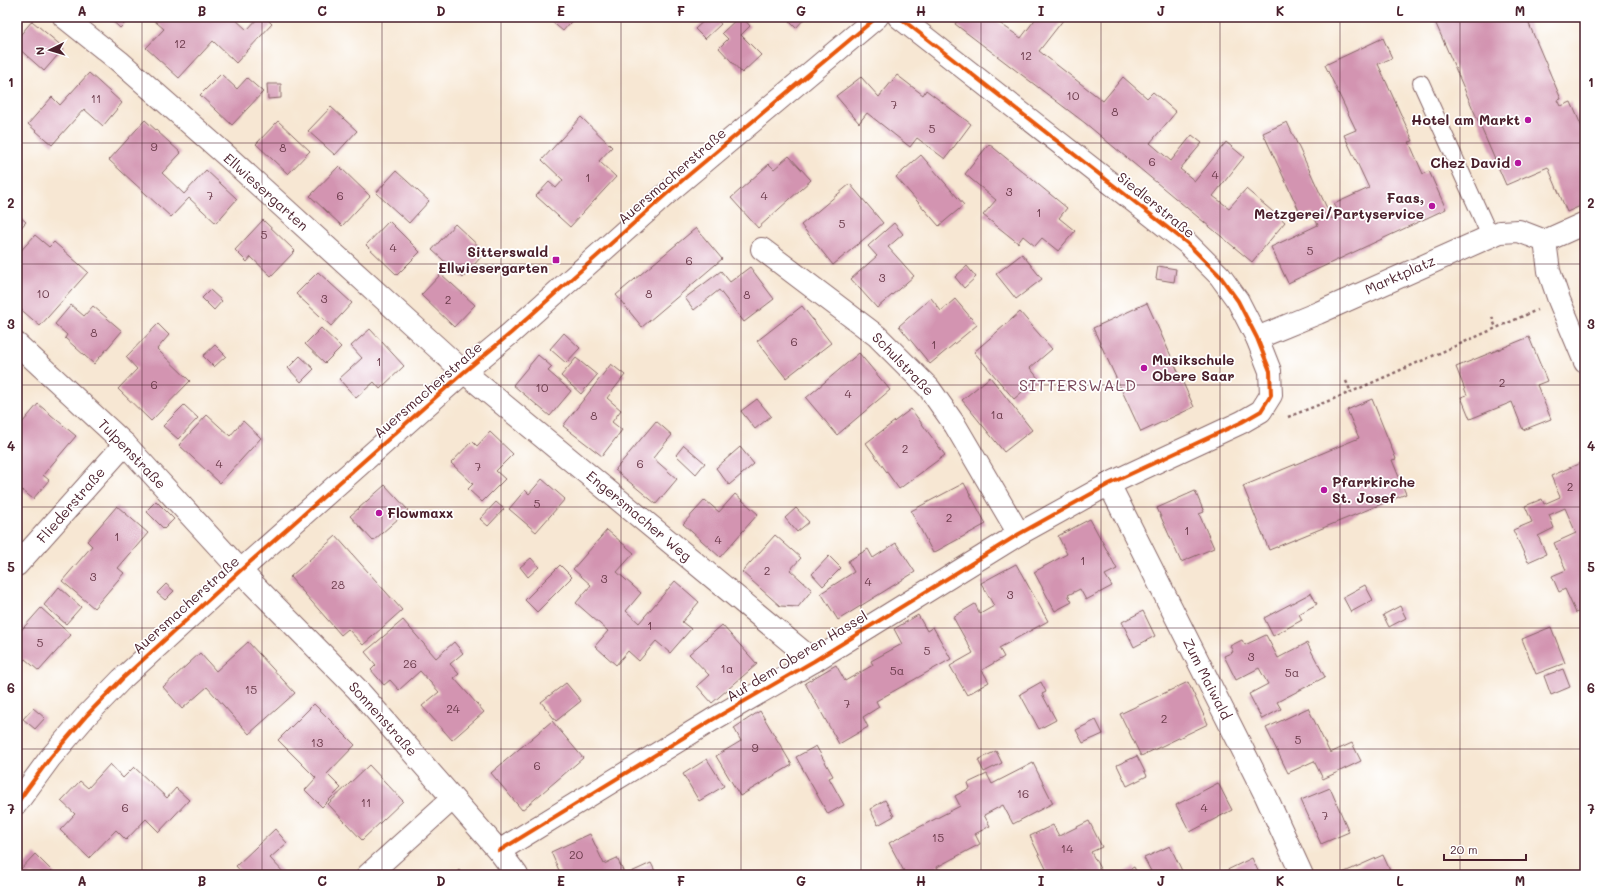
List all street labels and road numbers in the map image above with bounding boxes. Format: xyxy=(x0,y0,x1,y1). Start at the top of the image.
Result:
street label: Auersmacherstraße xyxy=(613,123,730,228)
street label: Ellwiesergarten xyxy=(220,148,313,235)
street label: Siedlerstraße xyxy=(1113,167,1199,242)
street label: Marktplatz xyxy=(1362,250,1438,299)
street label: Schulstraße xyxy=(868,328,938,400)
street label: Auersmacherstraße xyxy=(369,337,486,442)
street label: Tulpenstraße xyxy=(94,415,171,493)
street label: Fliederstraße xyxy=(32,463,109,547)
street label: Engersmacher Weg xyxy=(583,466,696,565)
street label: Auersmacherstraße xyxy=(128,551,243,658)
street label: Auf dem Oberen Hassel xyxy=(723,606,871,705)
street label: Zum Maiwald xyxy=(1179,635,1236,723)
street label: Sonnenstraße xyxy=(345,677,422,760)

